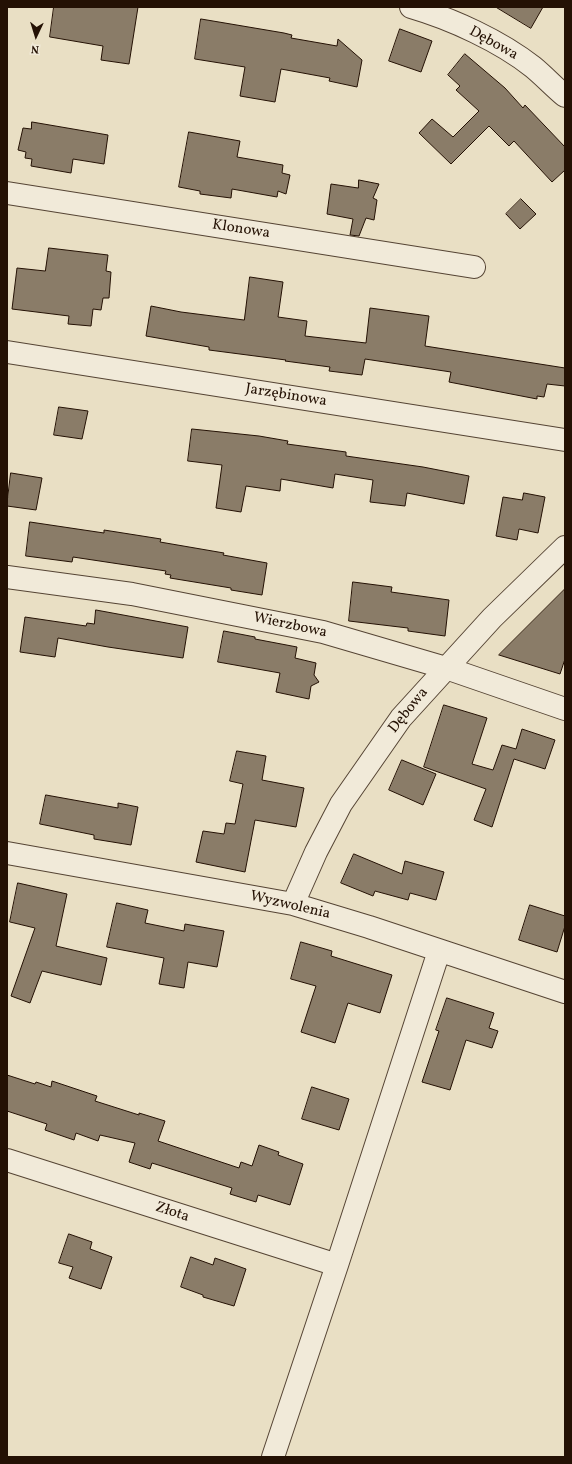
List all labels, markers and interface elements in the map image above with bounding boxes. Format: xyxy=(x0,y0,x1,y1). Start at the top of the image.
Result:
north arrow xyxy=(16,16,56,56)
street label: Dębowa xyxy=(465,23,521,65)
text: N xyxy=(31,41,40,56)
street label: Klonowa xyxy=(211,217,271,243)
street label: Jarzębinowa xyxy=(244,381,328,411)
street label: Wierzbowa xyxy=(251,609,329,643)
street label: Dębowa xyxy=(385,685,433,737)
street label: Wyzwolenia xyxy=(248,888,332,924)
street label: Złota xyxy=(153,1199,191,1227)

